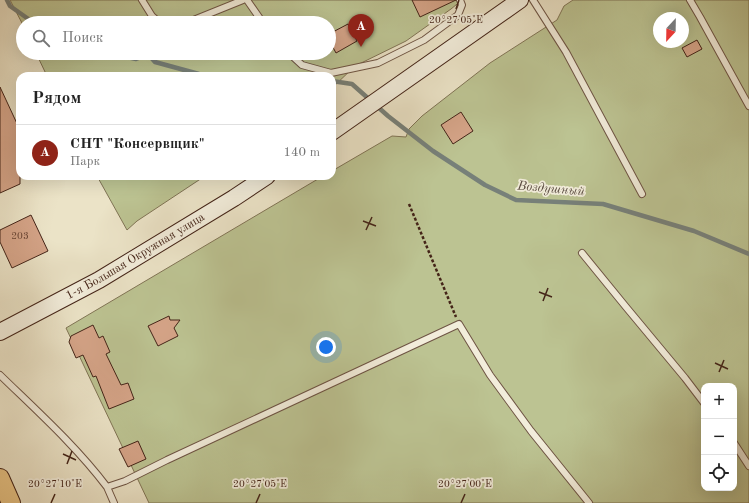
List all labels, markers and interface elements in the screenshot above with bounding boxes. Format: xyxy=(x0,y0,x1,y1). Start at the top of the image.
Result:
north arrow xyxy=(653,12,689,48)
pin: A xyxy=(348,14,374,47)
text: 20°27'05"E xyxy=(429,15,483,25)
search box xyxy=(16,16,336,60)
icon: search xyxy=(30,27,52,49)
text: Поиск xyxy=(62,31,103,46)
text: Рядом xyxy=(32,90,81,107)
text: СНТ "Консервщик" xyxy=(70,137,205,152)
text: A xyxy=(40,146,50,159)
text: 140 m xyxy=(283,146,320,159)
text: Парк xyxy=(70,155,100,168)
water label: Воздушный xyxy=(516,179,586,198)
street label: 1-я Большая Окружная улица xyxy=(64,211,207,302)
house number: 203 xyxy=(11,231,29,241)
your location xyxy=(316,337,336,357)
map controls xyxy=(701,383,737,491)
button: + xyxy=(701,383,737,419)
button: − xyxy=(701,419,737,455)
button: locate xyxy=(701,455,737,491)
text: 20°27'10"E xyxy=(28,479,82,489)
text: 20°27'05"E xyxy=(233,479,287,489)
text: 20°27'00"E xyxy=(438,479,492,489)

